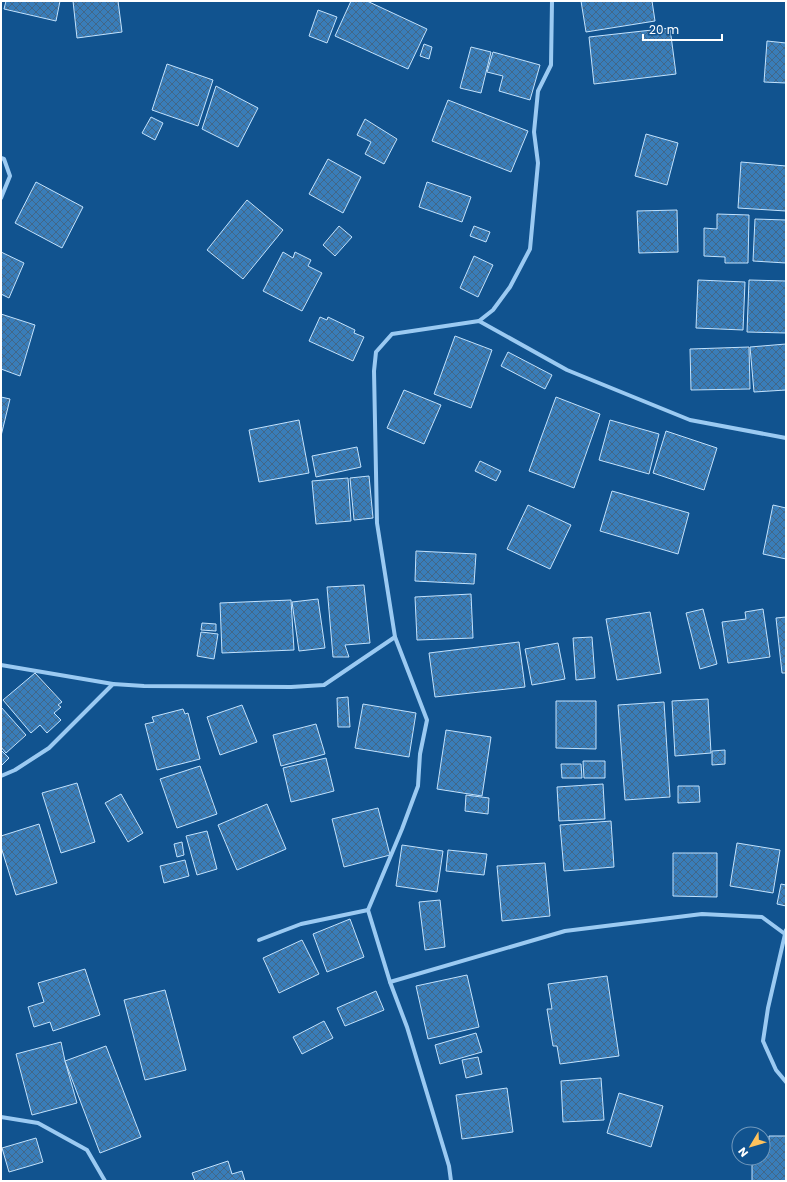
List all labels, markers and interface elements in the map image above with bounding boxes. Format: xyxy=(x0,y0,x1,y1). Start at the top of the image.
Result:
scale bar xyxy=(643,16,722,42)
text: 20 m xyxy=(649,21,679,38)
north arrow xyxy=(731,1126,771,1166)
text: N xyxy=(734,1144,752,1160)

